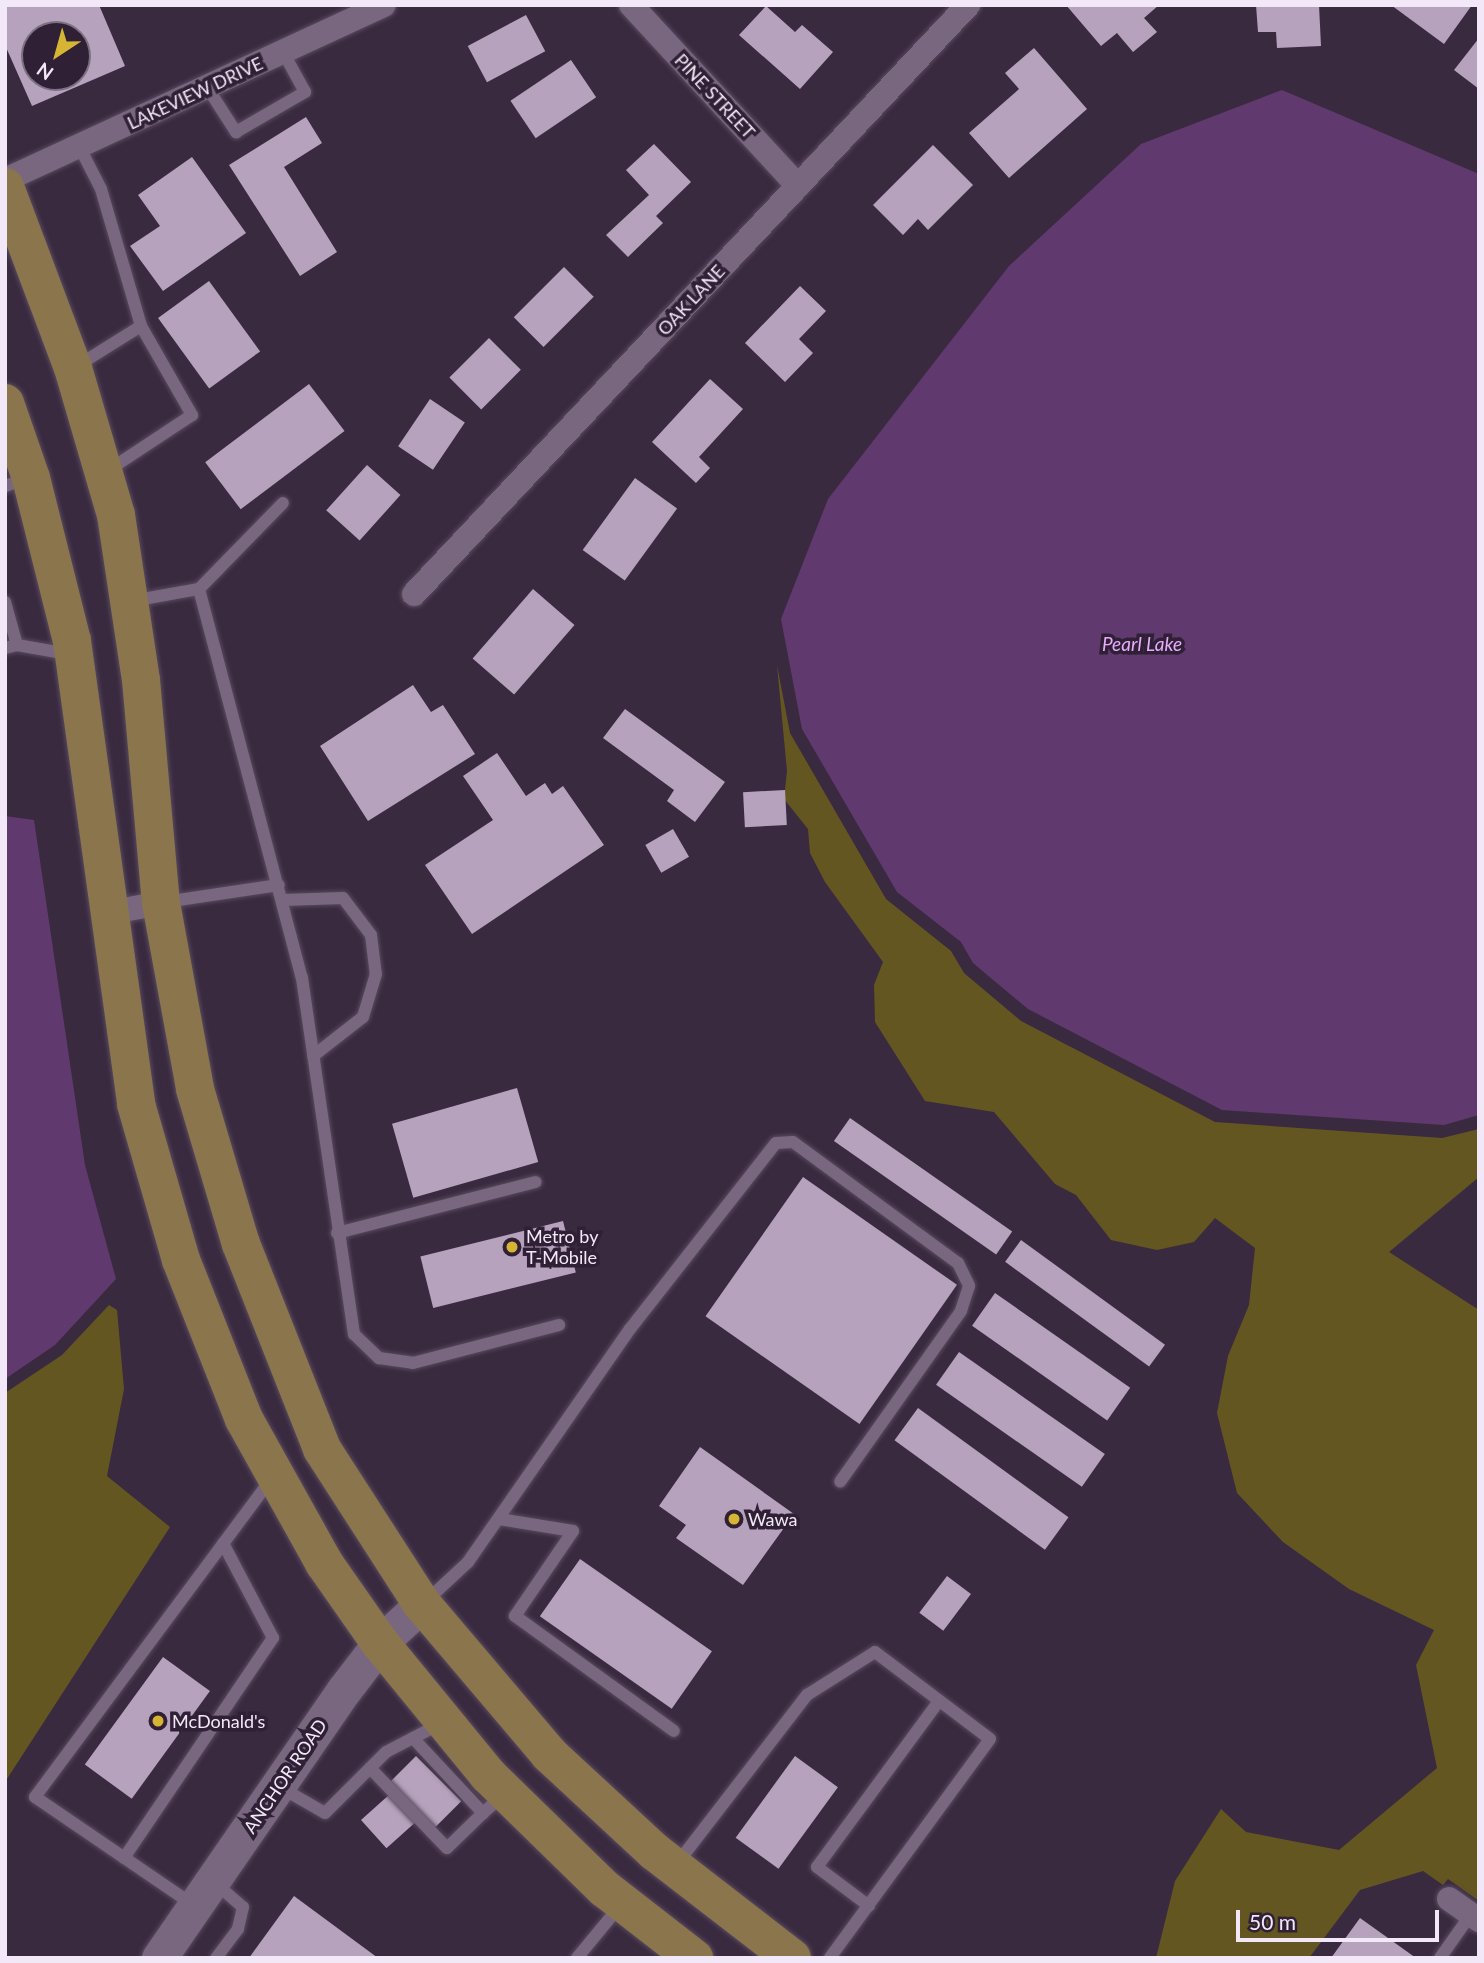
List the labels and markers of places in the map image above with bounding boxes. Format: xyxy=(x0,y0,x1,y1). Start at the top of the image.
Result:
place label: Metro by T-Mobile xyxy=(526,1226,598,1268)
marker: Metro by T-Mobile xyxy=(504,1239,520,1255)
place label: Wawa xyxy=(748,1508,797,1530)
marker: Wawa xyxy=(726,1511,742,1527)
place label: McDonald's xyxy=(172,1710,265,1732)
marker: McDonald's xyxy=(150,1713,166,1729)

